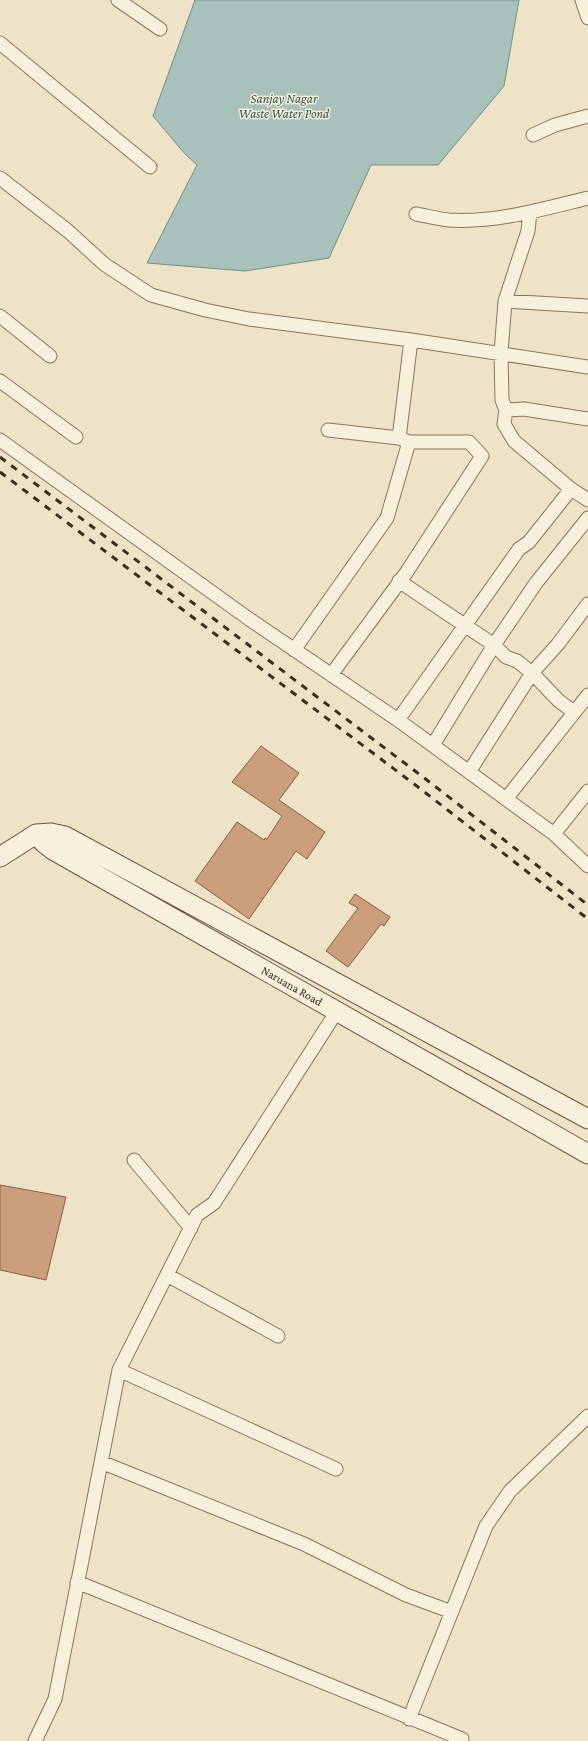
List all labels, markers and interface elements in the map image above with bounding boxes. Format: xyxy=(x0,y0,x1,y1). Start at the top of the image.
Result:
water label: Sanjay Nagar Waste Water Pond xyxy=(239,91,330,121)
street label: Naruana Road xyxy=(259,963,326,1009)

